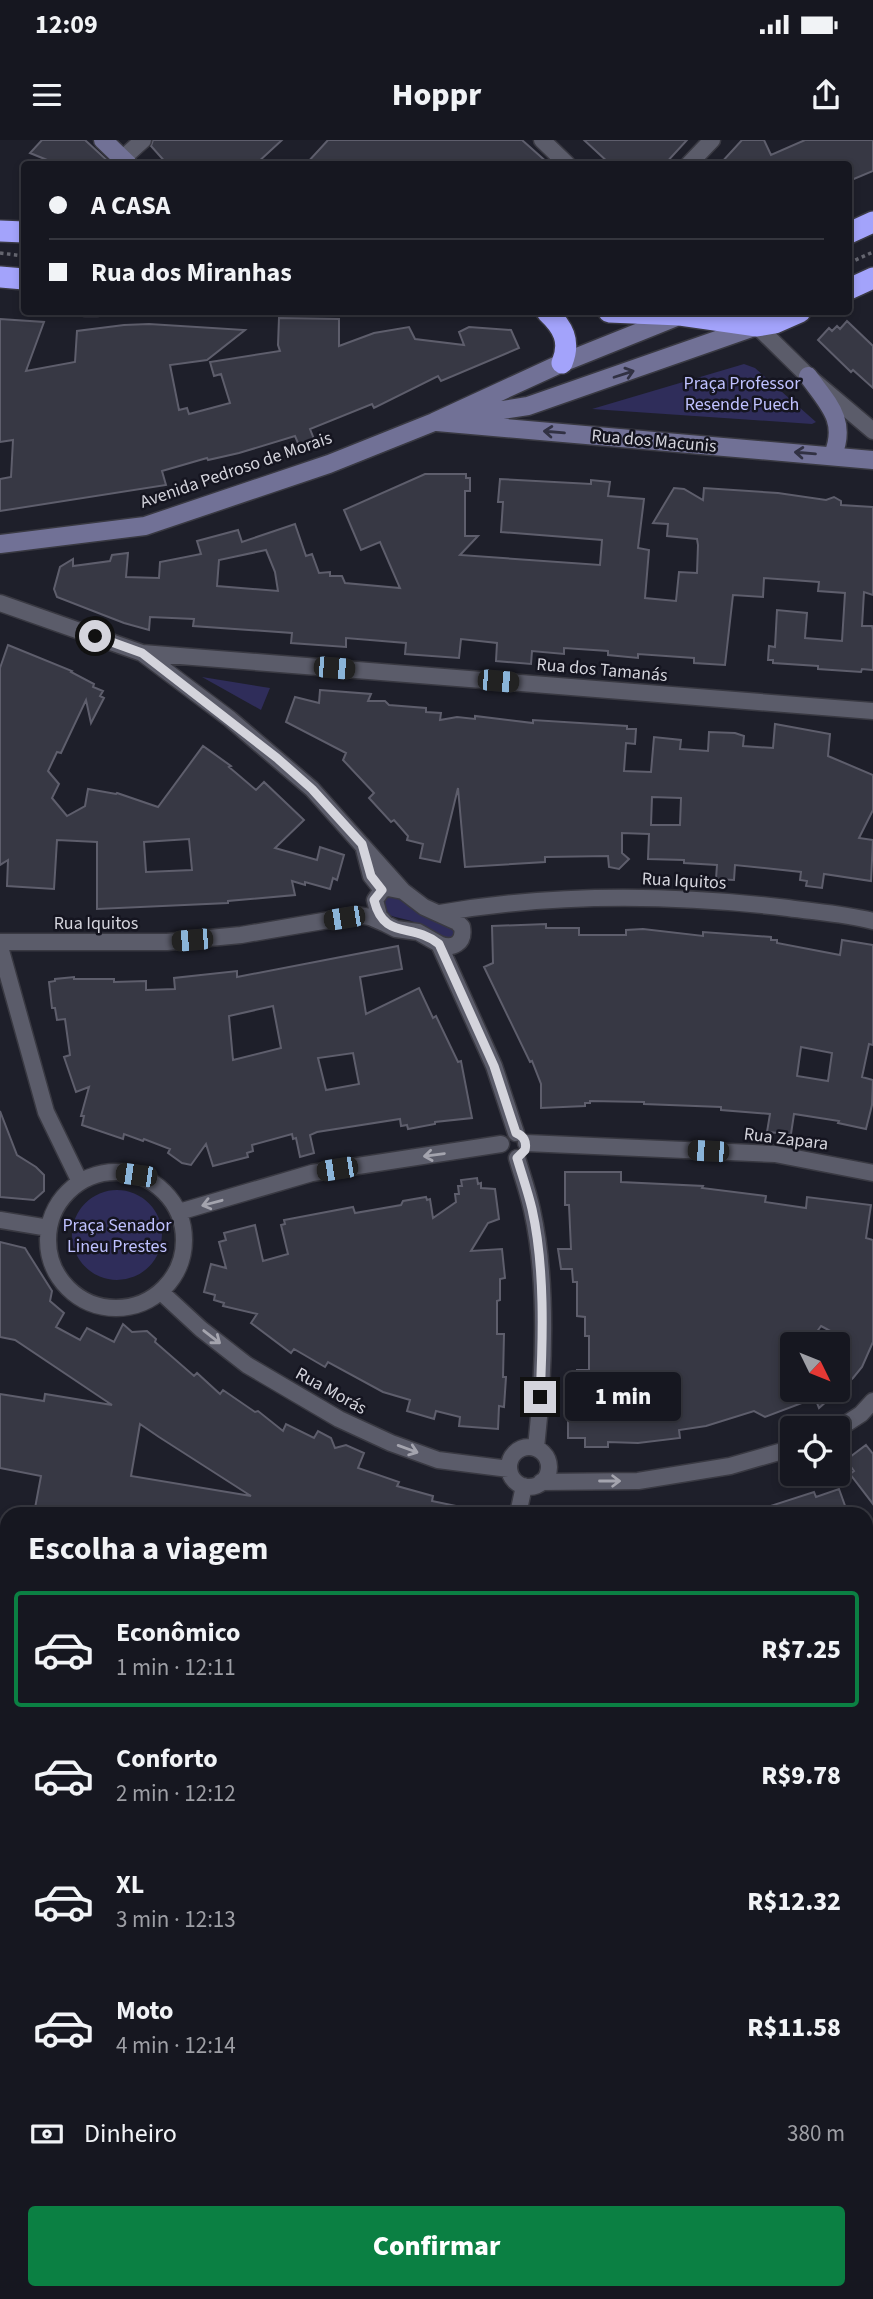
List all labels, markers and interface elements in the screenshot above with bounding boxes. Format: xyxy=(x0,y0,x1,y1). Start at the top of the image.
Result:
text: 12:09 xyxy=(35,6,98,43)
text: Hoppr xyxy=(392,72,481,118)
icon: menu xyxy=(28,76,66,114)
icon: share xyxy=(807,76,845,114)
text: A CASA xyxy=(91,187,170,224)
text: Rua dos Miranhas xyxy=(91,254,292,291)
one-way arrow xyxy=(613,367,635,380)
park label: Praça Professor Resende Puech xyxy=(684,371,801,417)
street label: Rua dos Macunis xyxy=(590,423,718,459)
street label: Avenida Pedroso de Morais xyxy=(137,425,335,515)
one-way arrow xyxy=(543,425,566,438)
one-way arrow xyxy=(794,446,817,459)
route start xyxy=(79,620,111,652)
street label: Rua dos Tamanás xyxy=(535,652,669,688)
car xyxy=(313,656,356,680)
car xyxy=(477,669,520,693)
street label: Rua Iquitos xyxy=(641,866,727,896)
car xyxy=(322,904,367,932)
street label: Rua Iquitos xyxy=(54,911,138,936)
car xyxy=(171,928,214,952)
street label: Rua Zapara xyxy=(742,1121,830,1157)
car xyxy=(687,1139,730,1163)
one-way arrow xyxy=(423,1149,446,1162)
car xyxy=(315,1155,360,1183)
car xyxy=(114,1162,159,1188)
one-way arrow xyxy=(201,1197,224,1210)
park label: Praça Senador Lineu Prestes xyxy=(62,1213,172,1259)
one-way arrow xyxy=(202,1329,220,1344)
north arrow xyxy=(780,1332,850,1402)
map controls xyxy=(780,1332,850,1486)
street label: Rua Morás xyxy=(291,1361,371,1421)
callout: 1 min xyxy=(564,1372,680,1422)
text: 1 min xyxy=(595,1380,651,1413)
route end xyxy=(524,1381,556,1413)
button: locate xyxy=(780,1416,850,1486)
one-way arrow xyxy=(397,1444,419,1456)
one-way arrow xyxy=(598,1474,621,1488)
text: Escolha a viagem xyxy=(28,1526,268,1572)
text: Econômico xyxy=(116,1614,241,1651)
icon: car xyxy=(32,1618,95,1681)
text: R$7.25 xyxy=(761,1631,841,1668)
text: 1 min · 12:11 xyxy=(116,1651,236,1684)
text: Conforto xyxy=(116,1740,218,1777)
icon: car xyxy=(32,1744,95,1807)
text: R$9.78 xyxy=(761,1757,841,1794)
text: 2 min · 12:12 xyxy=(116,1777,236,1810)
text: XL xyxy=(116,1866,144,1903)
icon: car xyxy=(32,1870,95,1933)
text: R$12.32 xyxy=(747,1883,841,1920)
text: 3 min · 12:13 xyxy=(116,1903,236,1936)
text: Moto xyxy=(116,1992,173,2029)
icon: car xyxy=(32,1996,95,2059)
text: R$11.58 xyxy=(747,2009,841,2046)
text: 4 min · 12:14 xyxy=(116,2029,236,2062)
icon: cash xyxy=(28,2115,66,2153)
text: Dinheiro xyxy=(84,2115,177,2152)
text: 380 m xyxy=(787,2117,845,2150)
button: Confirmar xyxy=(28,2206,845,2286)

